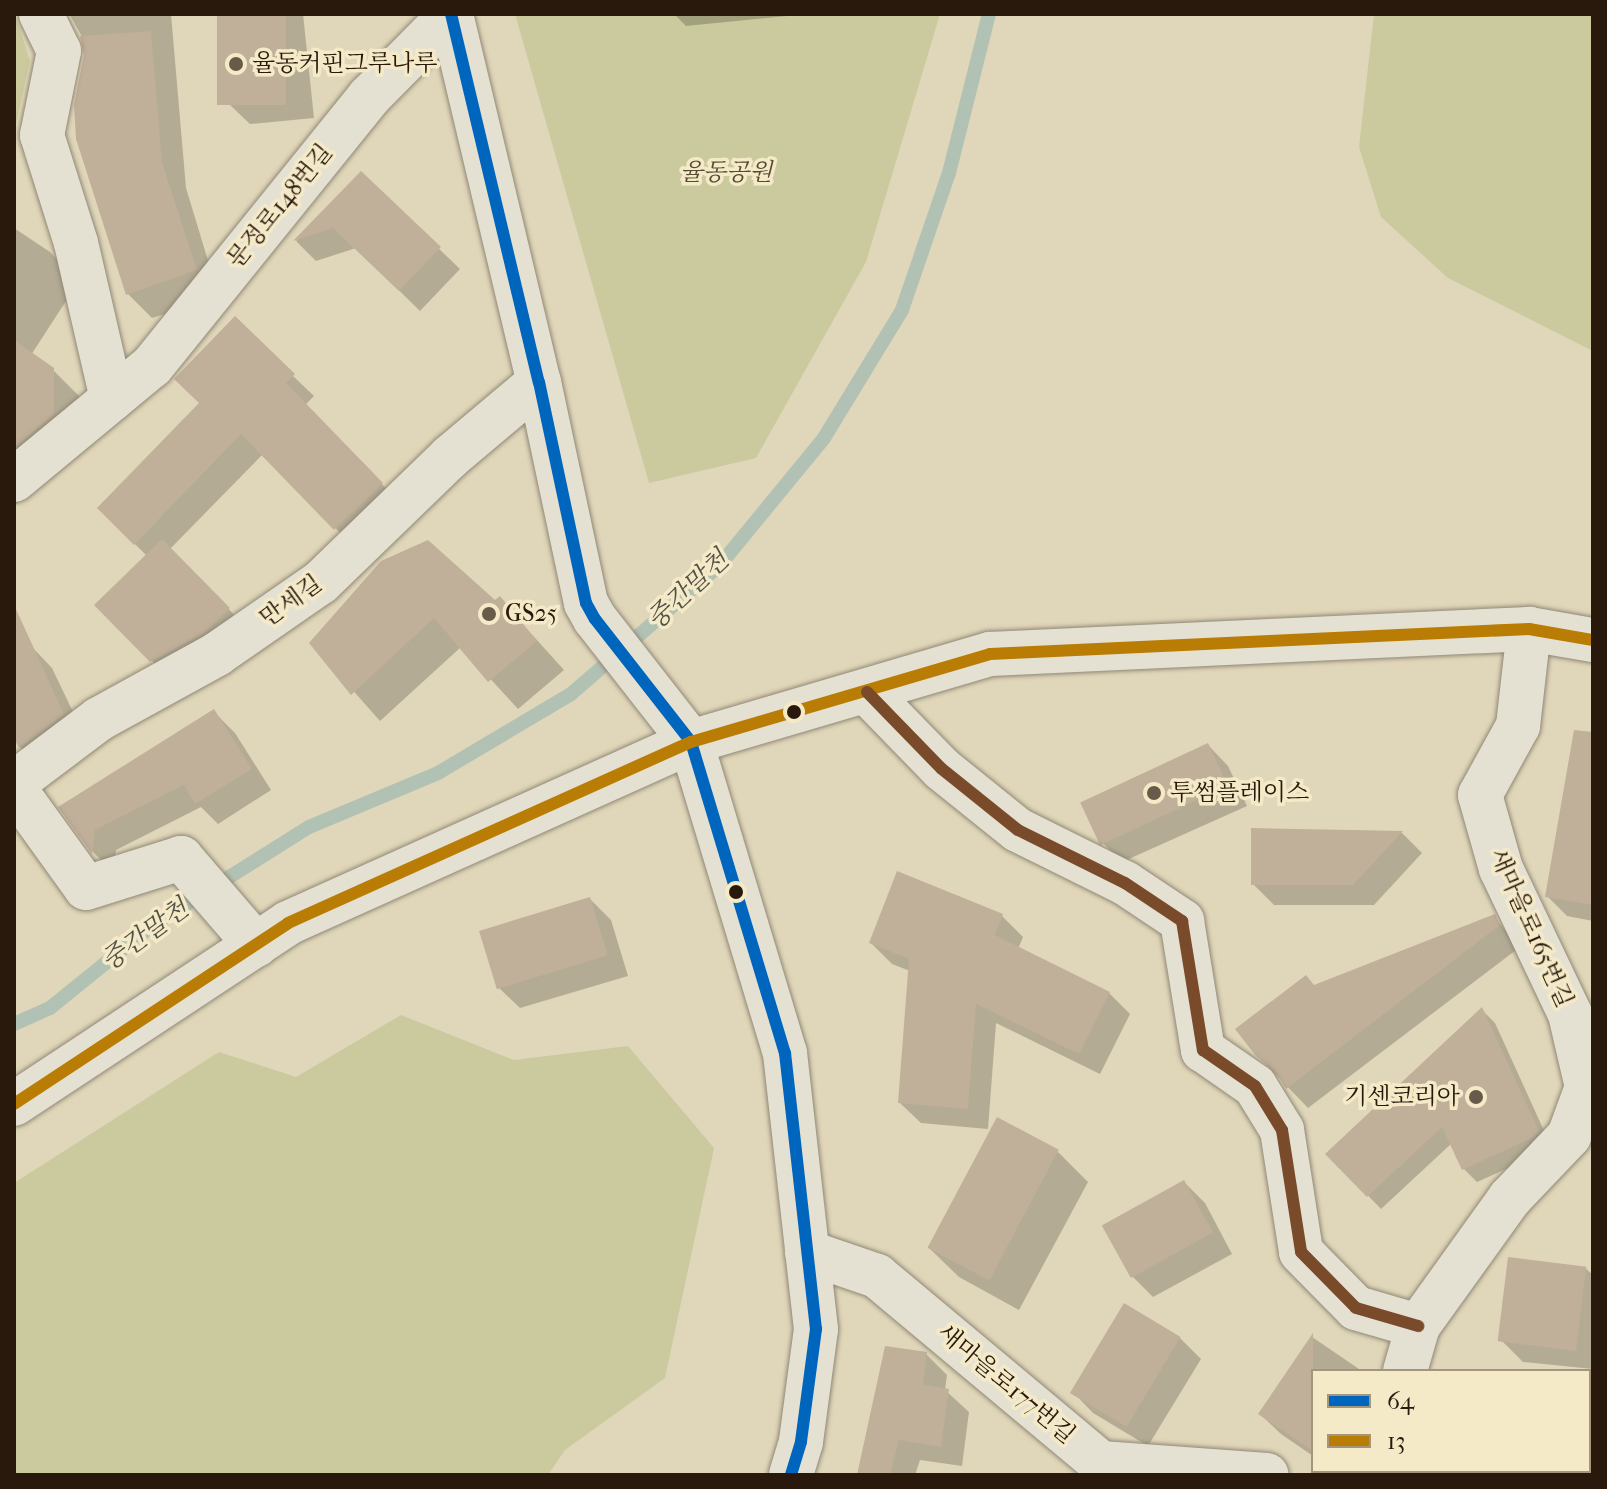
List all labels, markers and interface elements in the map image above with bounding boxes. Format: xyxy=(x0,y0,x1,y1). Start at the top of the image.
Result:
place label: 율동커핀그루나루 xyxy=(252,50,437,78)
marker: 율동커핀그루나루 xyxy=(227,55,245,73)
street label: 문정로148번길 xyxy=(221,138,339,274)
park label: 율동공원 xyxy=(680,159,772,187)
water label: 중간말천 xyxy=(641,544,735,636)
street label: 만세길 xyxy=(254,569,328,633)
place label: GS25 xyxy=(505,600,557,628)
marker: GS25 xyxy=(480,605,498,623)
unlabelled marker xyxy=(786,704,802,720)
place label: 투썸플레이스 xyxy=(1170,779,1309,807)
marker: 투썸플레이스 xyxy=(1145,784,1163,802)
street label: 새마을로165번길 xyxy=(1483,844,1579,1012)
unlabelled marker xyxy=(728,884,744,900)
water label: 중간말천 xyxy=(95,893,195,977)
place label: 기센코리아 xyxy=(1344,1083,1460,1111)
marker: 기센코리아 xyxy=(1467,1088,1485,1106)
street label: 새마을로177번길 xyxy=(931,1318,1081,1450)
legend xyxy=(1311,1369,1591,1473)
text: 64 xyxy=(1387,1387,1414,1415)
text: 13 xyxy=(1387,1427,1405,1455)

